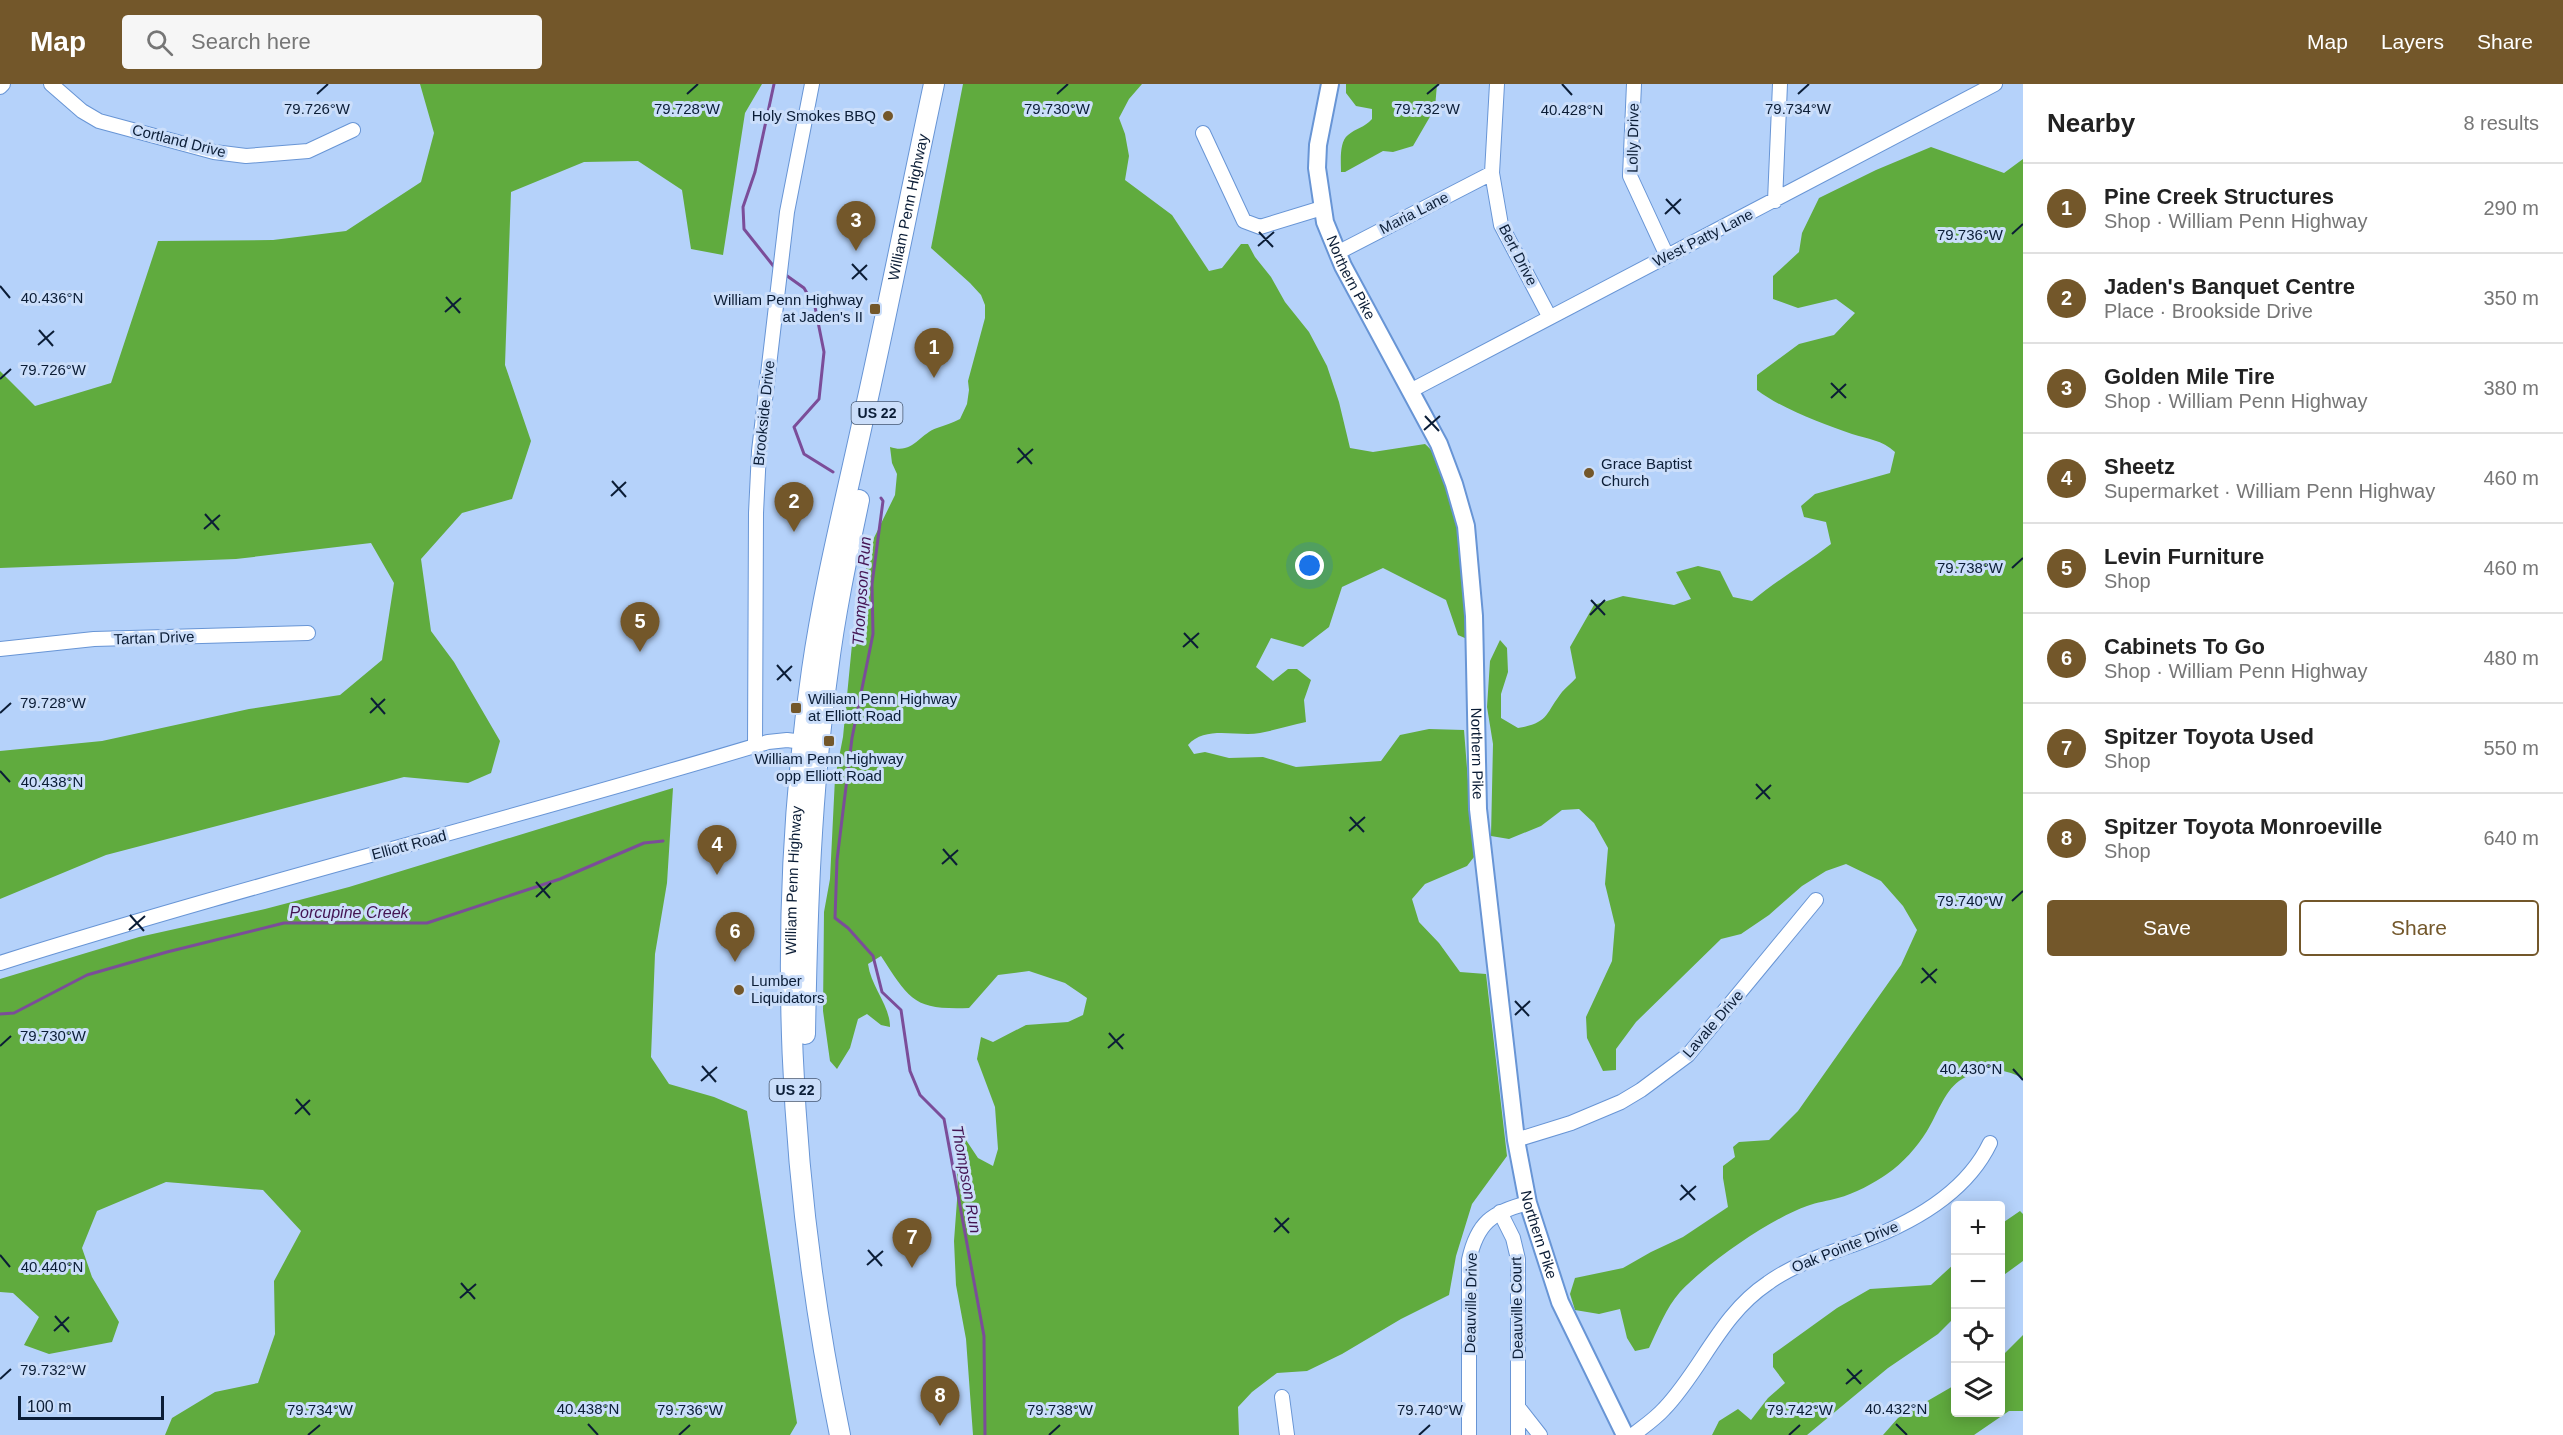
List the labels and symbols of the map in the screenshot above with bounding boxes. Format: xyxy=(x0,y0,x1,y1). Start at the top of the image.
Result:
text: 79.726°W xyxy=(284,100,351,117)
text: 79.728°W xyxy=(654,100,721,117)
text: 79.730°W xyxy=(1024,100,1091,117)
text: 79.732°W xyxy=(1394,100,1461,117)
text: 79.734°W xyxy=(1765,100,1832,117)
text: 40.428°N xyxy=(1541,101,1603,118)
street label: Lolly Drive xyxy=(1623,103,1642,173)
place label: Holy Smokes BBQ xyxy=(752,107,876,124)
marker: Holy Smokes BBQ xyxy=(881,109,895,123)
street label: Cortland Drive xyxy=(131,121,228,160)
street label: William Penn Highway xyxy=(884,132,931,282)
street label: Maria Lane xyxy=(1376,188,1451,237)
pin: 3 xyxy=(836,202,876,251)
street label: West Patty Lane xyxy=(1650,205,1756,270)
street label: Bert Drive xyxy=(1496,221,1541,288)
text: 79.736°W xyxy=(1937,226,2004,243)
street label: Northern Pike xyxy=(1323,233,1379,322)
text: 40.436°N xyxy=(21,289,83,306)
place label: William Penn Highway at Jaden's II xyxy=(714,291,863,325)
marker: William Penn Highway at Jaden's II xyxy=(868,302,882,316)
pin: 1 xyxy=(914,328,954,378)
street label: Brookside Drive xyxy=(750,359,777,466)
text: 79.726°W xyxy=(20,361,87,378)
road number: US 22 xyxy=(852,402,902,424)
place label: Grace Baptist Church xyxy=(1601,455,1693,489)
marker: Grace Baptist Church xyxy=(1582,466,1596,480)
pin: 2 xyxy=(774,482,814,532)
water label: Thompson Run xyxy=(849,536,874,646)
your location xyxy=(1295,551,1324,580)
text: 79.738°W xyxy=(1937,559,2004,576)
pin: 5 xyxy=(620,602,660,652)
street label: Tartan Drive xyxy=(113,628,195,647)
place label: William Penn Highway at Elliott Road xyxy=(808,690,958,724)
text: 79.728°W xyxy=(20,694,87,711)
marker: William Penn Highway at Elliott Road xyxy=(789,701,803,715)
street label: Northern Pike xyxy=(1468,708,1487,800)
marker: William Penn Highway opp Elliott Road xyxy=(822,734,836,748)
place label: William Penn Highway opp Elliott Road xyxy=(754,750,904,784)
text: 40.438°N xyxy=(21,773,83,790)
street label: William Penn Highway xyxy=(782,805,805,955)
street label: Elliott Road xyxy=(370,826,448,863)
pin: 4 xyxy=(698,826,736,875)
text: 79.740°W xyxy=(1937,892,2004,909)
water label: Porcupine Creek xyxy=(289,904,410,921)
pin: 6 xyxy=(716,912,754,962)
place label: Lumber Liquidators xyxy=(751,972,824,1006)
marker: Lumber Liquidators xyxy=(732,983,746,997)
street label: Lavale Drive xyxy=(1679,987,1746,1061)
text: 79.730°W xyxy=(20,1027,87,1044)
text: 40.430°N xyxy=(1940,1060,2002,1077)
road number: US 22 xyxy=(770,1079,820,1101)
water label: Thompson Run xyxy=(949,1124,984,1235)
street label: Northern Pike xyxy=(1518,1189,1561,1281)
street label: Oak Pointe Drive xyxy=(1789,1217,1901,1276)
pin: 7 xyxy=(892,1218,932,1268)
street label: Deauville Drive xyxy=(1461,1252,1480,1354)
street label: Deauville Court xyxy=(1507,1256,1526,1359)
text: 40.440°N xyxy=(21,1258,83,1275)
text: 79.732°W xyxy=(20,1361,87,1378)
pin: 8 xyxy=(920,1376,960,1426)
scale bar xyxy=(18,1393,164,1420)
text: 40.438°N xyxy=(557,1400,619,1417)
text: 40.432°N xyxy=(1865,1400,1927,1417)
text: 79.734°W xyxy=(287,1401,354,1418)
text: 79.736°W xyxy=(657,1401,724,1418)
text: 79.738°W xyxy=(1027,1401,1094,1418)
text: 79.740°W xyxy=(1397,1401,1464,1418)
text: 79.742°W xyxy=(1767,1401,1834,1418)

